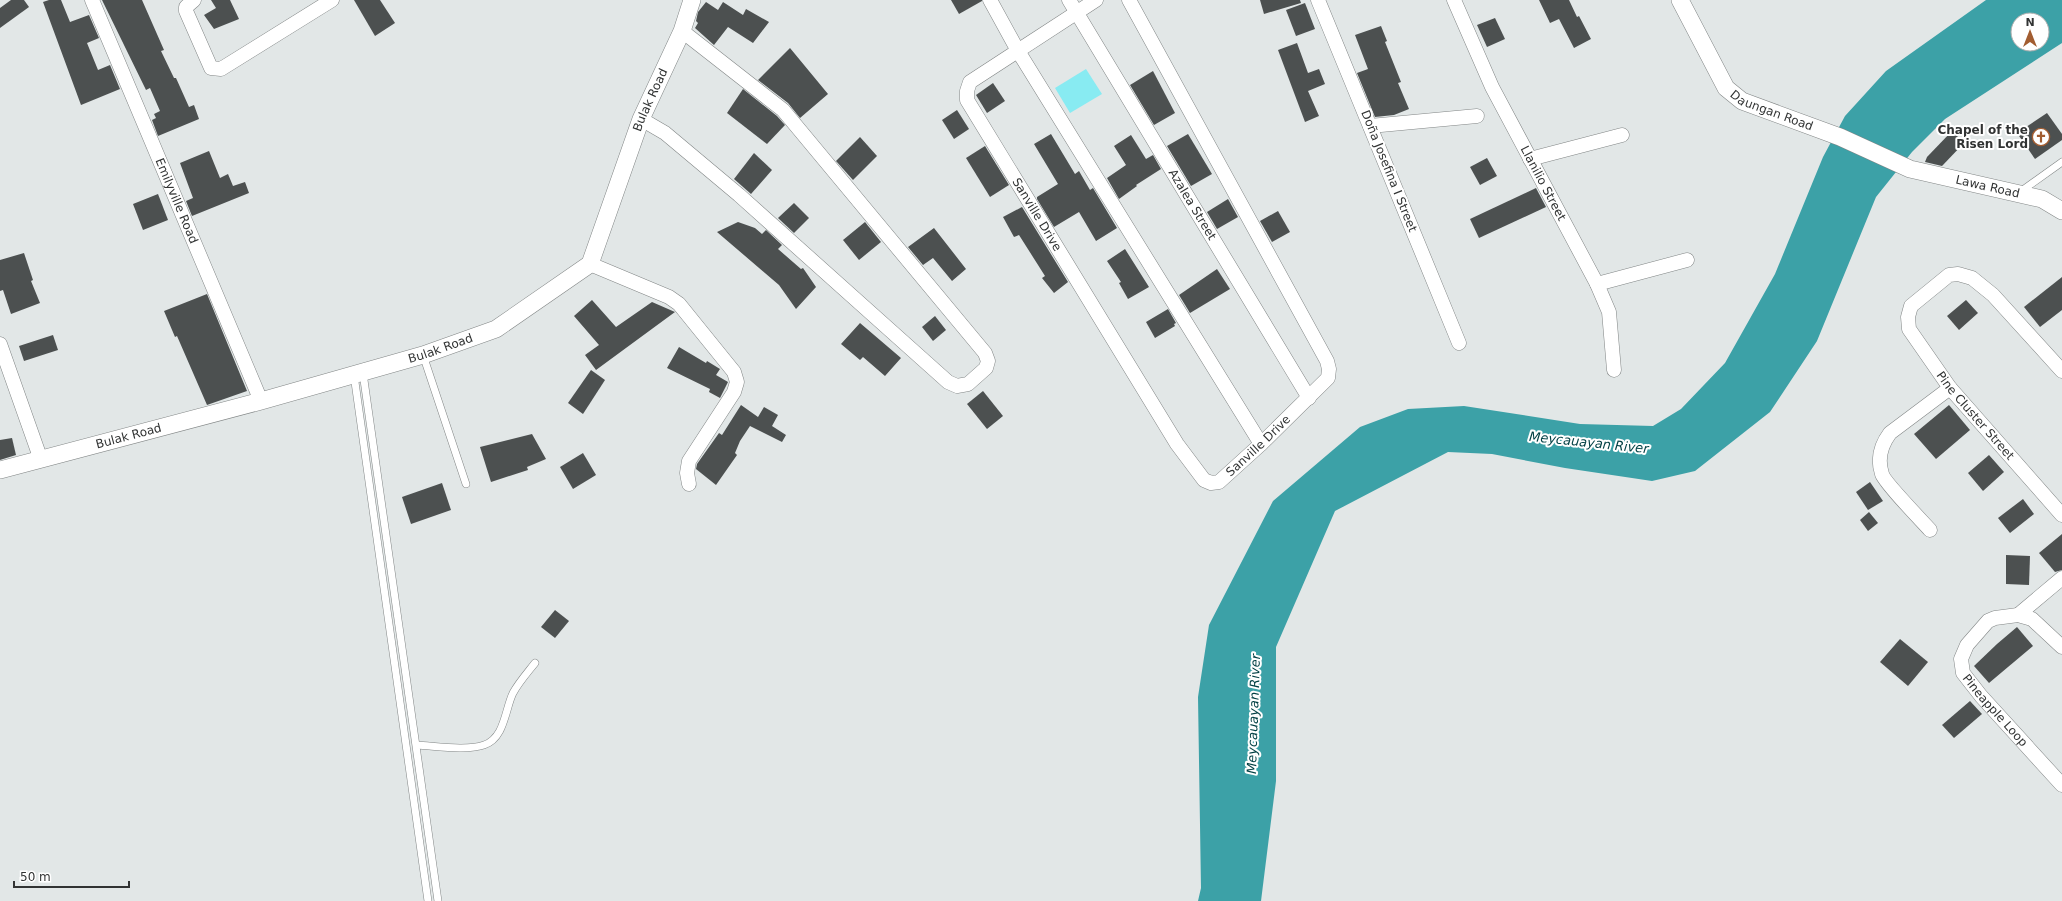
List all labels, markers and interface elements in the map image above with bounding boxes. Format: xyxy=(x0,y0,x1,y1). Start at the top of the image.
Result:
north arrow xyxy=(2010,12,2050,52)
text: N xyxy=(2025,16,2035,29)
street label: Bulak Road xyxy=(630,66,671,133)
street label: Daungan Road xyxy=(1727,87,1815,134)
street label: Doña Josefina Ⅰ Street xyxy=(1358,108,1420,234)
place label: Chapel of the Risen Lord xyxy=(1937,123,2028,151)
church icon: Chapel of the Risen Lord xyxy=(2031,127,2051,147)
street label: Llanilio Street xyxy=(1518,143,1569,223)
street label: Emilyville Road xyxy=(152,156,201,246)
street label: Azalea Street xyxy=(1166,167,1219,243)
street label: Lawa Road xyxy=(1954,173,2021,201)
street label: Sanville Drive xyxy=(1009,175,1065,254)
street label: Bulak Road xyxy=(407,331,475,366)
street label: Pine Cluster Street xyxy=(1934,369,2017,463)
street label: Sanville Drive xyxy=(1223,412,1293,479)
street label: Bulak Road xyxy=(94,421,163,451)
water label: Meycauayan River xyxy=(1529,429,1651,456)
water label: Meycauayan River xyxy=(1244,652,1263,774)
street label: Pineapple Loop xyxy=(1960,672,2030,749)
scale bar xyxy=(14,863,129,889)
text: 50 m xyxy=(20,870,51,884)

